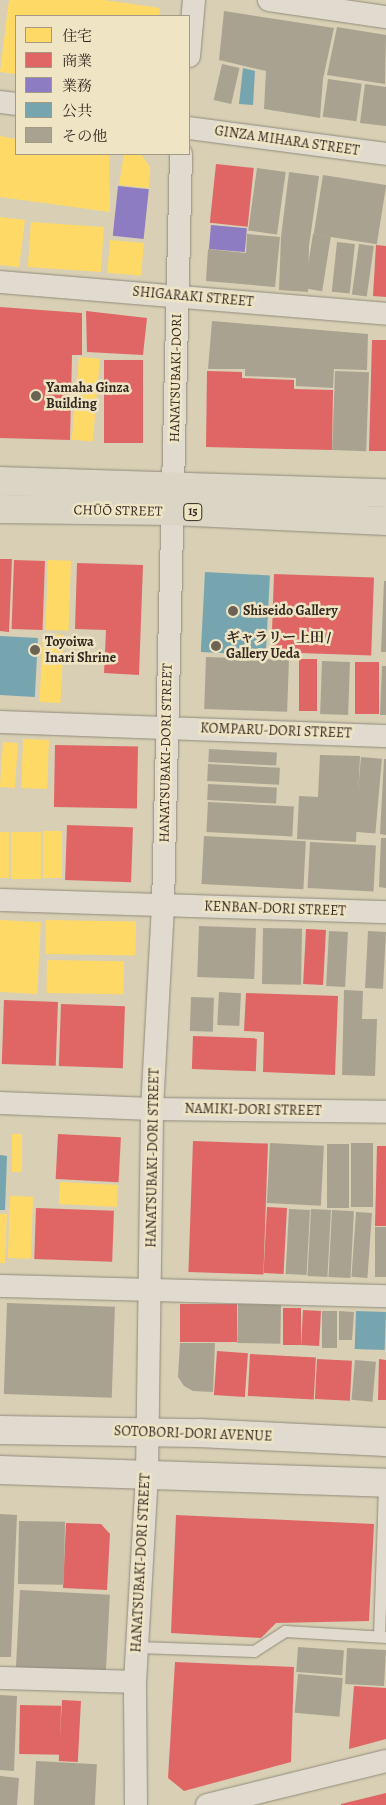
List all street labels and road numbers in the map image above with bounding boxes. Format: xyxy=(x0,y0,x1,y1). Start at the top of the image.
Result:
street label: GINZA MIHARA STREET xyxy=(213,123,361,159)
street label: SHIGARAKI STREET xyxy=(132,283,254,311)
street label: HANATSUBAKI-DORI xyxy=(166,313,186,443)
street label: CHŪŌ STREET xyxy=(73,502,163,520)
road number: 15 xyxy=(183,502,203,522)
street label: HANATSUBAKI-DORI STREET xyxy=(156,663,176,843)
street label: KOMPARU-DORI STREET xyxy=(200,720,352,742)
street label: KENBAN-DORI STREET xyxy=(204,898,346,920)
street label: HANATSUBAKI-DORI STREET xyxy=(143,1068,163,1248)
street label: NAMIKI-DORI STREET xyxy=(184,1100,322,1120)
street label: SOTOBORI-DORI AVENUE xyxy=(114,1423,272,1445)
street label: HANATSUBAKI-DORI STREET xyxy=(128,1473,154,1653)

